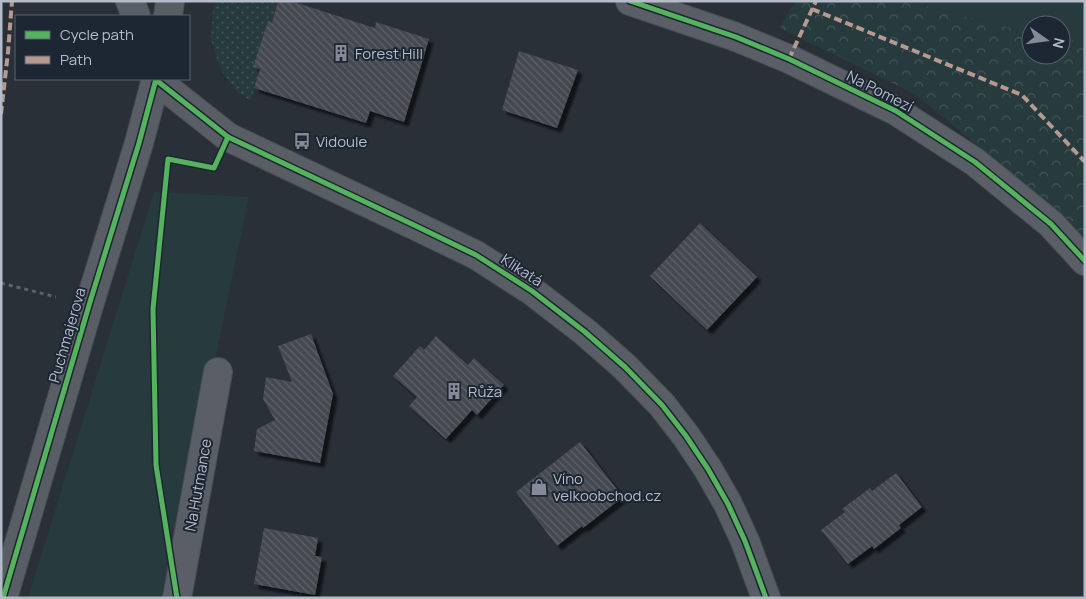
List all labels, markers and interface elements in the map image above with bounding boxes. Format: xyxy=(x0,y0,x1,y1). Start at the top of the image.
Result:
legend xyxy=(15,15,190,80)
north arrow xyxy=(1021,15,1071,65)
text: Cycle path xyxy=(60,24,134,45)
text: N xyxy=(1049,36,1070,50)
building icon: Forest Hill xyxy=(331,43,351,63)
place label: Forest Hill xyxy=(355,43,423,64)
text: Path xyxy=(60,49,92,70)
street label: Na Pomezí xyxy=(843,65,917,117)
bus stop icon: Vidoule xyxy=(292,131,312,151)
place label: Vidoule xyxy=(316,131,367,152)
street label: Klikatá xyxy=(497,249,547,291)
street label: Puchmajerova xyxy=(43,285,91,385)
building icon: Růža xyxy=(444,381,464,401)
place label: Růža xyxy=(468,381,502,402)
street label: Na Hutmance xyxy=(180,437,217,533)
place label: Víno velkoobchod.cz xyxy=(553,468,662,506)
shop icon: Víno velkoobchod.cz xyxy=(529,477,549,497)

